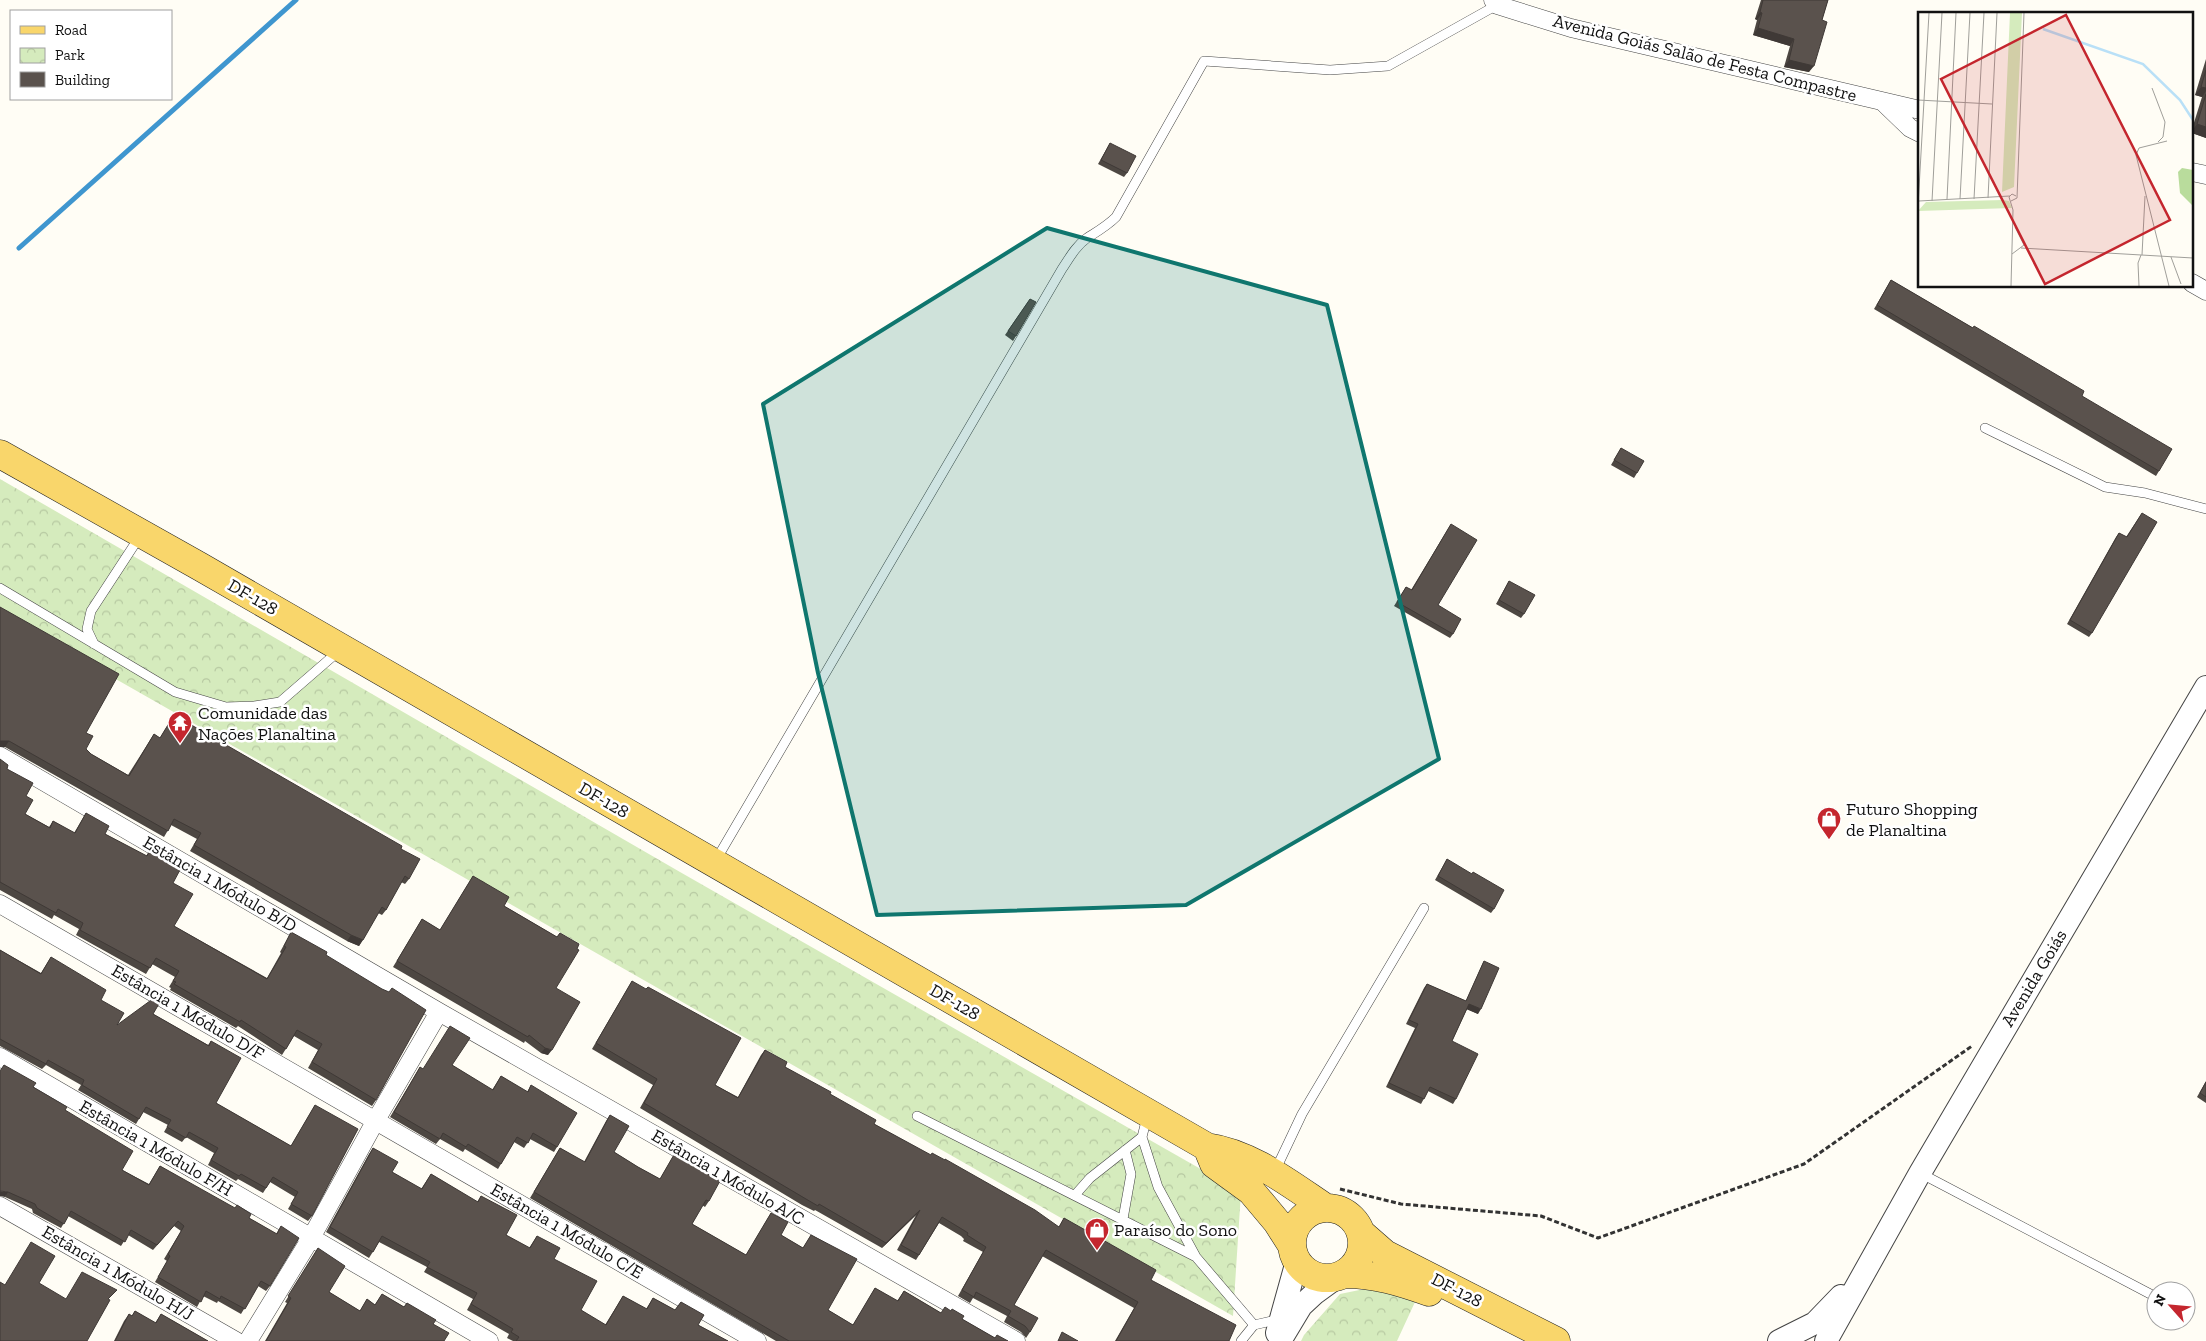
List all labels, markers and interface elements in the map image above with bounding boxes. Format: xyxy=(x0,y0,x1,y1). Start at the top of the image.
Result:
legend xyxy=(10,10,172,100)
street label: Avenida Goiás Salão de Festa Compastre xyxy=(1551,10,1859,106)
inset map xyxy=(1918,12,2194,288)
text: Road xyxy=(55,21,88,39)
text: Park xyxy=(55,46,85,64)
text: Building xyxy=(55,71,110,89)
street label: DF-128 xyxy=(224,574,282,620)
place label: Comunidade das Nações Planaltina xyxy=(198,702,336,745)
temple icon: Comunidade das Nações Planaltina xyxy=(167,710,193,744)
street label: DF-128 xyxy=(575,777,633,823)
place label: Futuro Shopping de Planaltina xyxy=(1846,798,1978,841)
shop icon: Futuro Shopping de Planaltina xyxy=(1816,806,1842,840)
street label: Estância 1 Módulo B/D xyxy=(139,831,301,937)
street label: Avenida Goiás xyxy=(1996,925,2072,1031)
street label: Estância 1 Módulo D/F xyxy=(108,959,268,1065)
street label: DF-128 xyxy=(926,979,984,1025)
street label: Estância 1 Módulo F/H xyxy=(75,1095,237,1201)
street label: Estância 1 Módulo A/C xyxy=(648,1124,808,1230)
street label: Estância 1 Módulo C/E xyxy=(487,1178,647,1284)
shop icon: Paraíso do Sono xyxy=(1084,1217,1110,1251)
place label: Paraíso do Sono xyxy=(1114,1219,1237,1241)
street label: Estância 1 Módulo H/J xyxy=(38,1221,198,1325)
street label: DF-128 xyxy=(1428,1268,1486,1312)
north arrow xyxy=(2146,1281,2196,1331)
text: N xyxy=(2150,1291,2170,1309)

